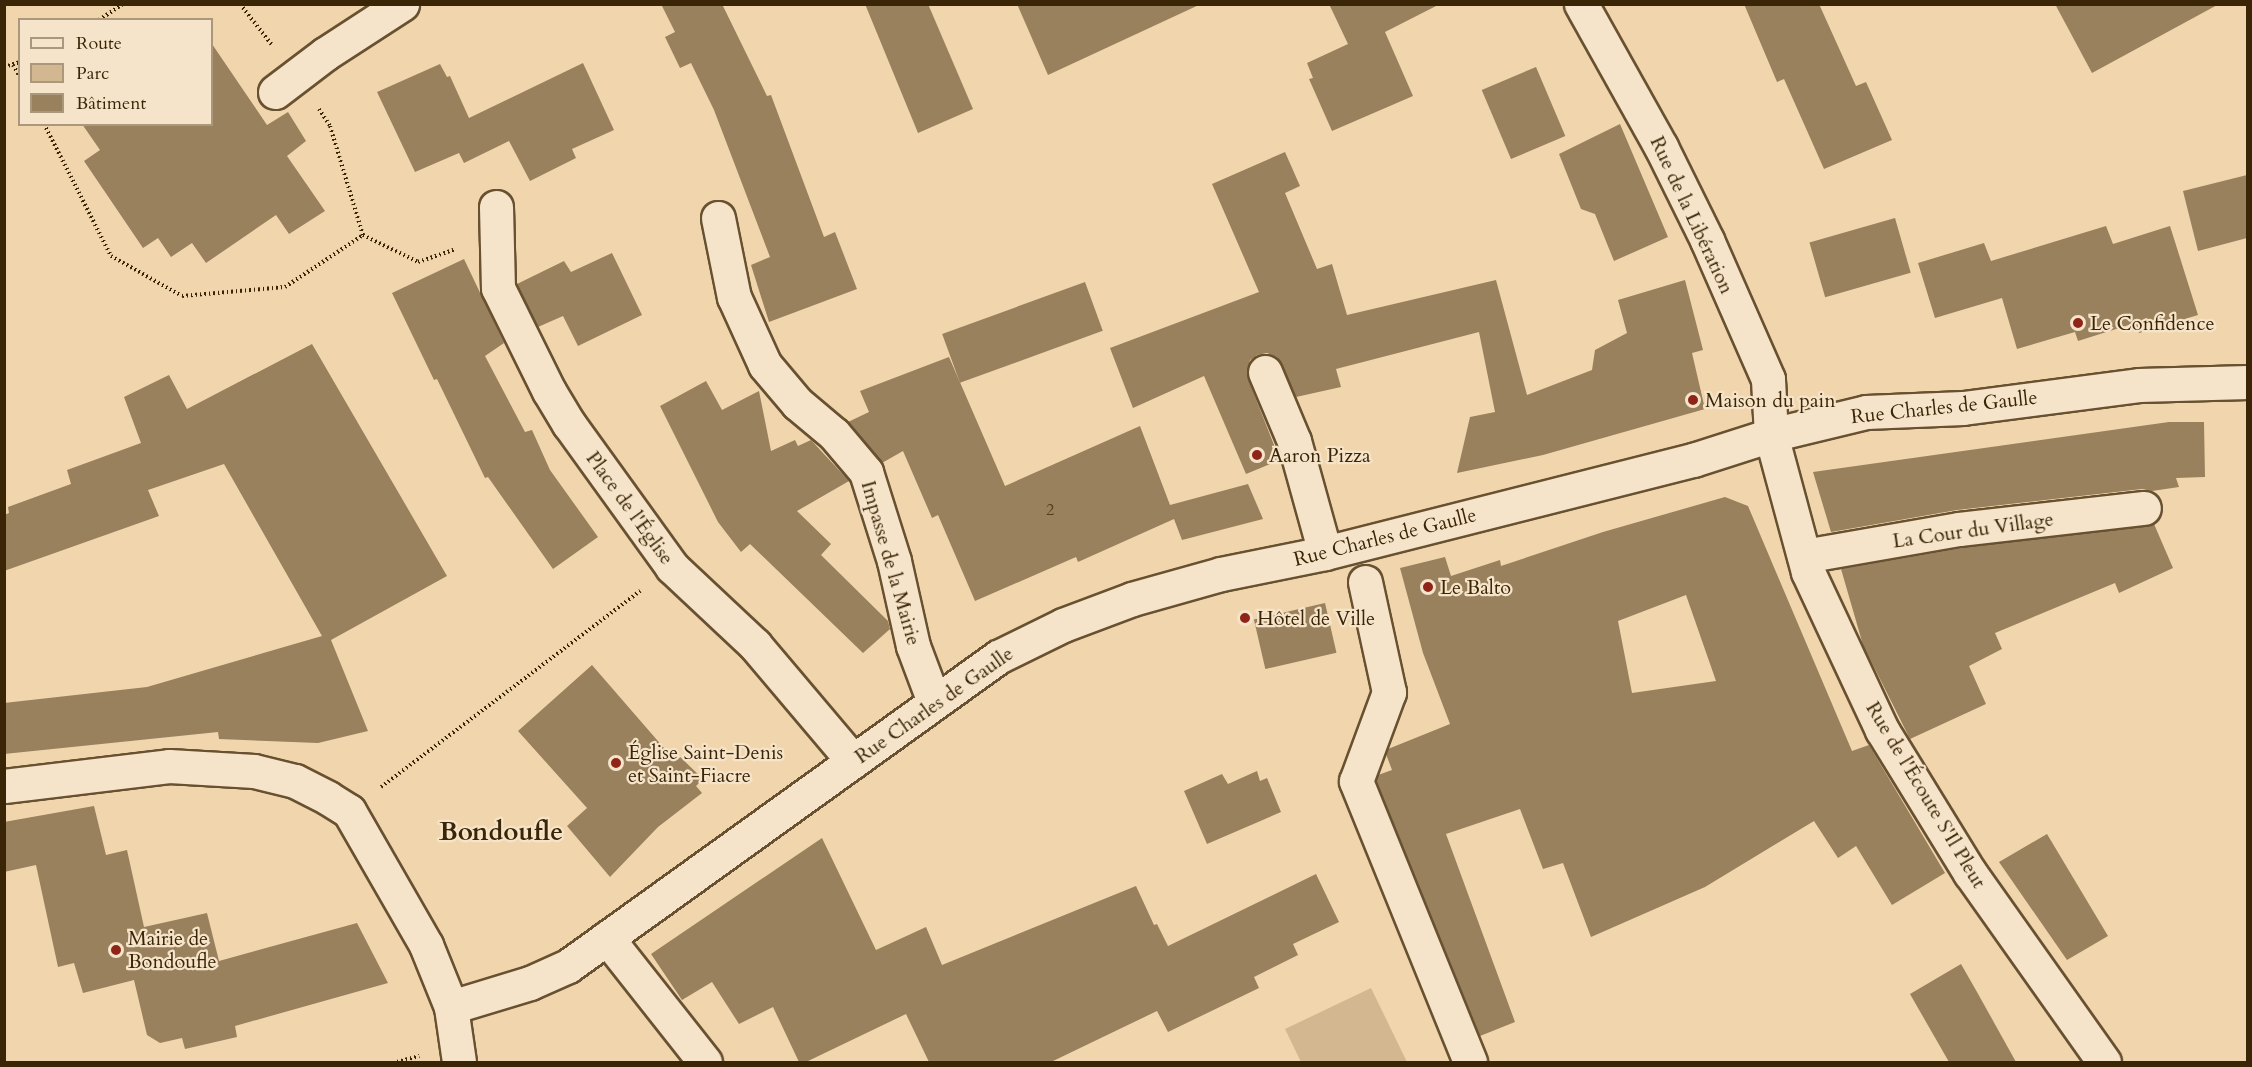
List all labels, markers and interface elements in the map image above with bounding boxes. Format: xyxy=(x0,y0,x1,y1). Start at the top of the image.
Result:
legend xyxy=(18,18,213,126)
text: Route xyxy=(76,31,122,56)
text: Parc xyxy=(76,61,109,86)
text: Bâtiment xyxy=(76,91,146,116)
street label: Rue de la Libération xyxy=(1645,132,1739,298)
place label: Le Confidence xyxy=(2090,311,2215,335)
marker: Le Confidence xyxy=(2071,316,2085,330)
street label: Rue Charles de Gaulle xyxy=(1849,385,2039,429)
place label: Maison du pain xyxy=(1705,388,1836,412)
marker: Maison du pain xyxy=(1686,393,1700,407)
place label: Aaron Pizza xyxy=(1269,443,1371,467)
street label: Place de l'Église xyxy=(581,447,679,569)
marker: Aaron Pizza xyxy=(1250,448,1264,462)
street label: Impasse de la Mairie xyxy=(856,478,926,648)
house number: 2 xyxy=(1046,500,1054,520)
street label: Rue Charles de Gaulle xyxy=(1291,503,1479,571)
street label: La Cour du Village xyxy=(1891,507,2055,553)
place label: Le Balto xyxy=(1440,575,1511,599)
marker: Le Balto xyxy=(1421,580,1435,594)
place label: Hôtel de Ville xyxy=(1257,606,1375,630)
marker: Hôtel de Ville xyxy=(1238,611,1252,625)
street label: Rue Charles de Gaulle xyxy=(850,641,1018,769)
street label: Rue de l'Écoute S'Il Pleut xyxy=(1861,697,1991,893)
place label: Église Saint-Denis et Saint-Fiacre xyxy=(628,740,783,787)
marker: Église Saint-Denis et Saint-Fiacre xyxy=(609,756,623,770)
district label: Bondoufle xyxy=(439,816,563,848)
place label: Mairie de Bondoufle xyxy=(128,927,217,974)
marker: Mairie de Bondoufle xyxy=(109,943,123,957)

